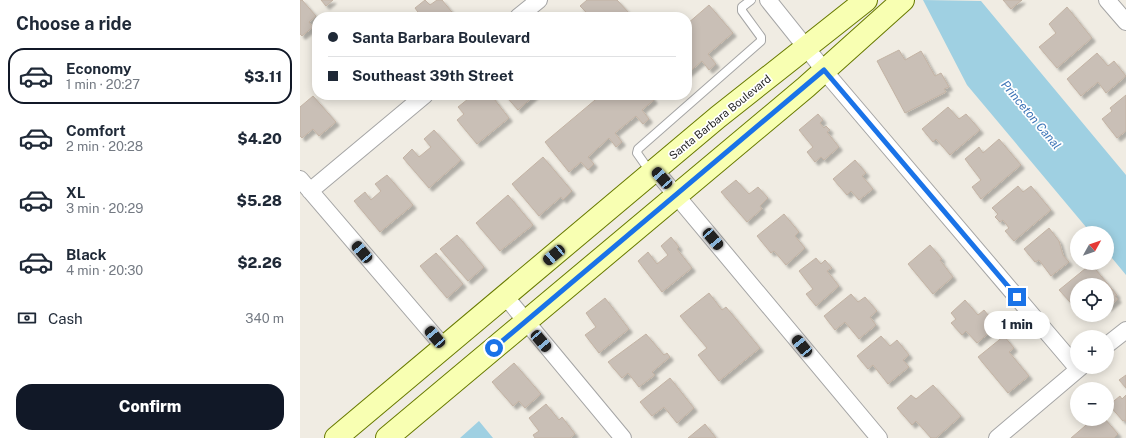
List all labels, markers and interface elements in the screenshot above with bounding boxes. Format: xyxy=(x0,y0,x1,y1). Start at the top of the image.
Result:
text: Choose a ride xyxy=(16,13,132,34)
text: Santa Barbara Boulevard xyxy=(352,29,530,46)
icon: car xyxy=(18,58,54,94)
text: Economy xyxy=(66,60,131,77)
text: Southeast 39th Street xyxy=(352,67,514,84)
text: $3.11 xyxy=(244,68,282,85)
street label: Santa Barbara Boulevard xyxy=(667,72,773,162)
text: 1 min · 20:27 xyxy=(66,77,140,92)
water label: Princeton Canal xyxy=(998,78,1064,152)
icon: car xyxy=(18,120,54,156)
text: Comfort xyxy=(66,122,126,139)
text: $4.20 xyxy=(237,130,282,147)
text: 2 min · 20:28 xyxy=(66,139,143,154)
car xyxy=(650,165,674,191)
icon: car xyxy=(18,182,54,218)
text: XL xyxy=(66,184,85,201)
text: $5.28 xyxy=(237,192,282,209)
text: 3 min · 20:29 xyxy=(66,201,143,216)
car xyxy=(701,226,725,252)
north arrow xyxy=(1070,226,1114,270)
map controls xyxy=(1070,226,1114,426)
car xyxy=(350,239,374,265)
car xyxy=(541,243,567,267)
icon: car xyxy=(18,244,54,280)
text: Black xyxy=(66,246,106,263)
text: $2.26 xyxy=(237,254,282,271)
text: 4 min · 20:30 xyxy=(66,263,143,278)
button: locate xyxy=(1070,278,1114,322)
route end xyxy=(1008,288,1026,306)
icon: cash xyxy=(16,307,38,329)
text: Cash xyxy=(48,310,83,327)
text: 340 m xyxy=(245,311,284,326)
callout: 1 min xyxy=(984,311,1050,339)
text: 1 min xyxy=(1001,317,1033,332)
car xyxy=(423,324,447,350)
car xyxy=(529,328,553,354)
button: + xyxy=(1070,330,1114,374)
car xyxy=(790,333,814,359)
route start xyxy=(485,339,503,357)
button: − xyxy=(1070,382,1114,426)
button: Confirm xyxy=(16,384,284,430)

